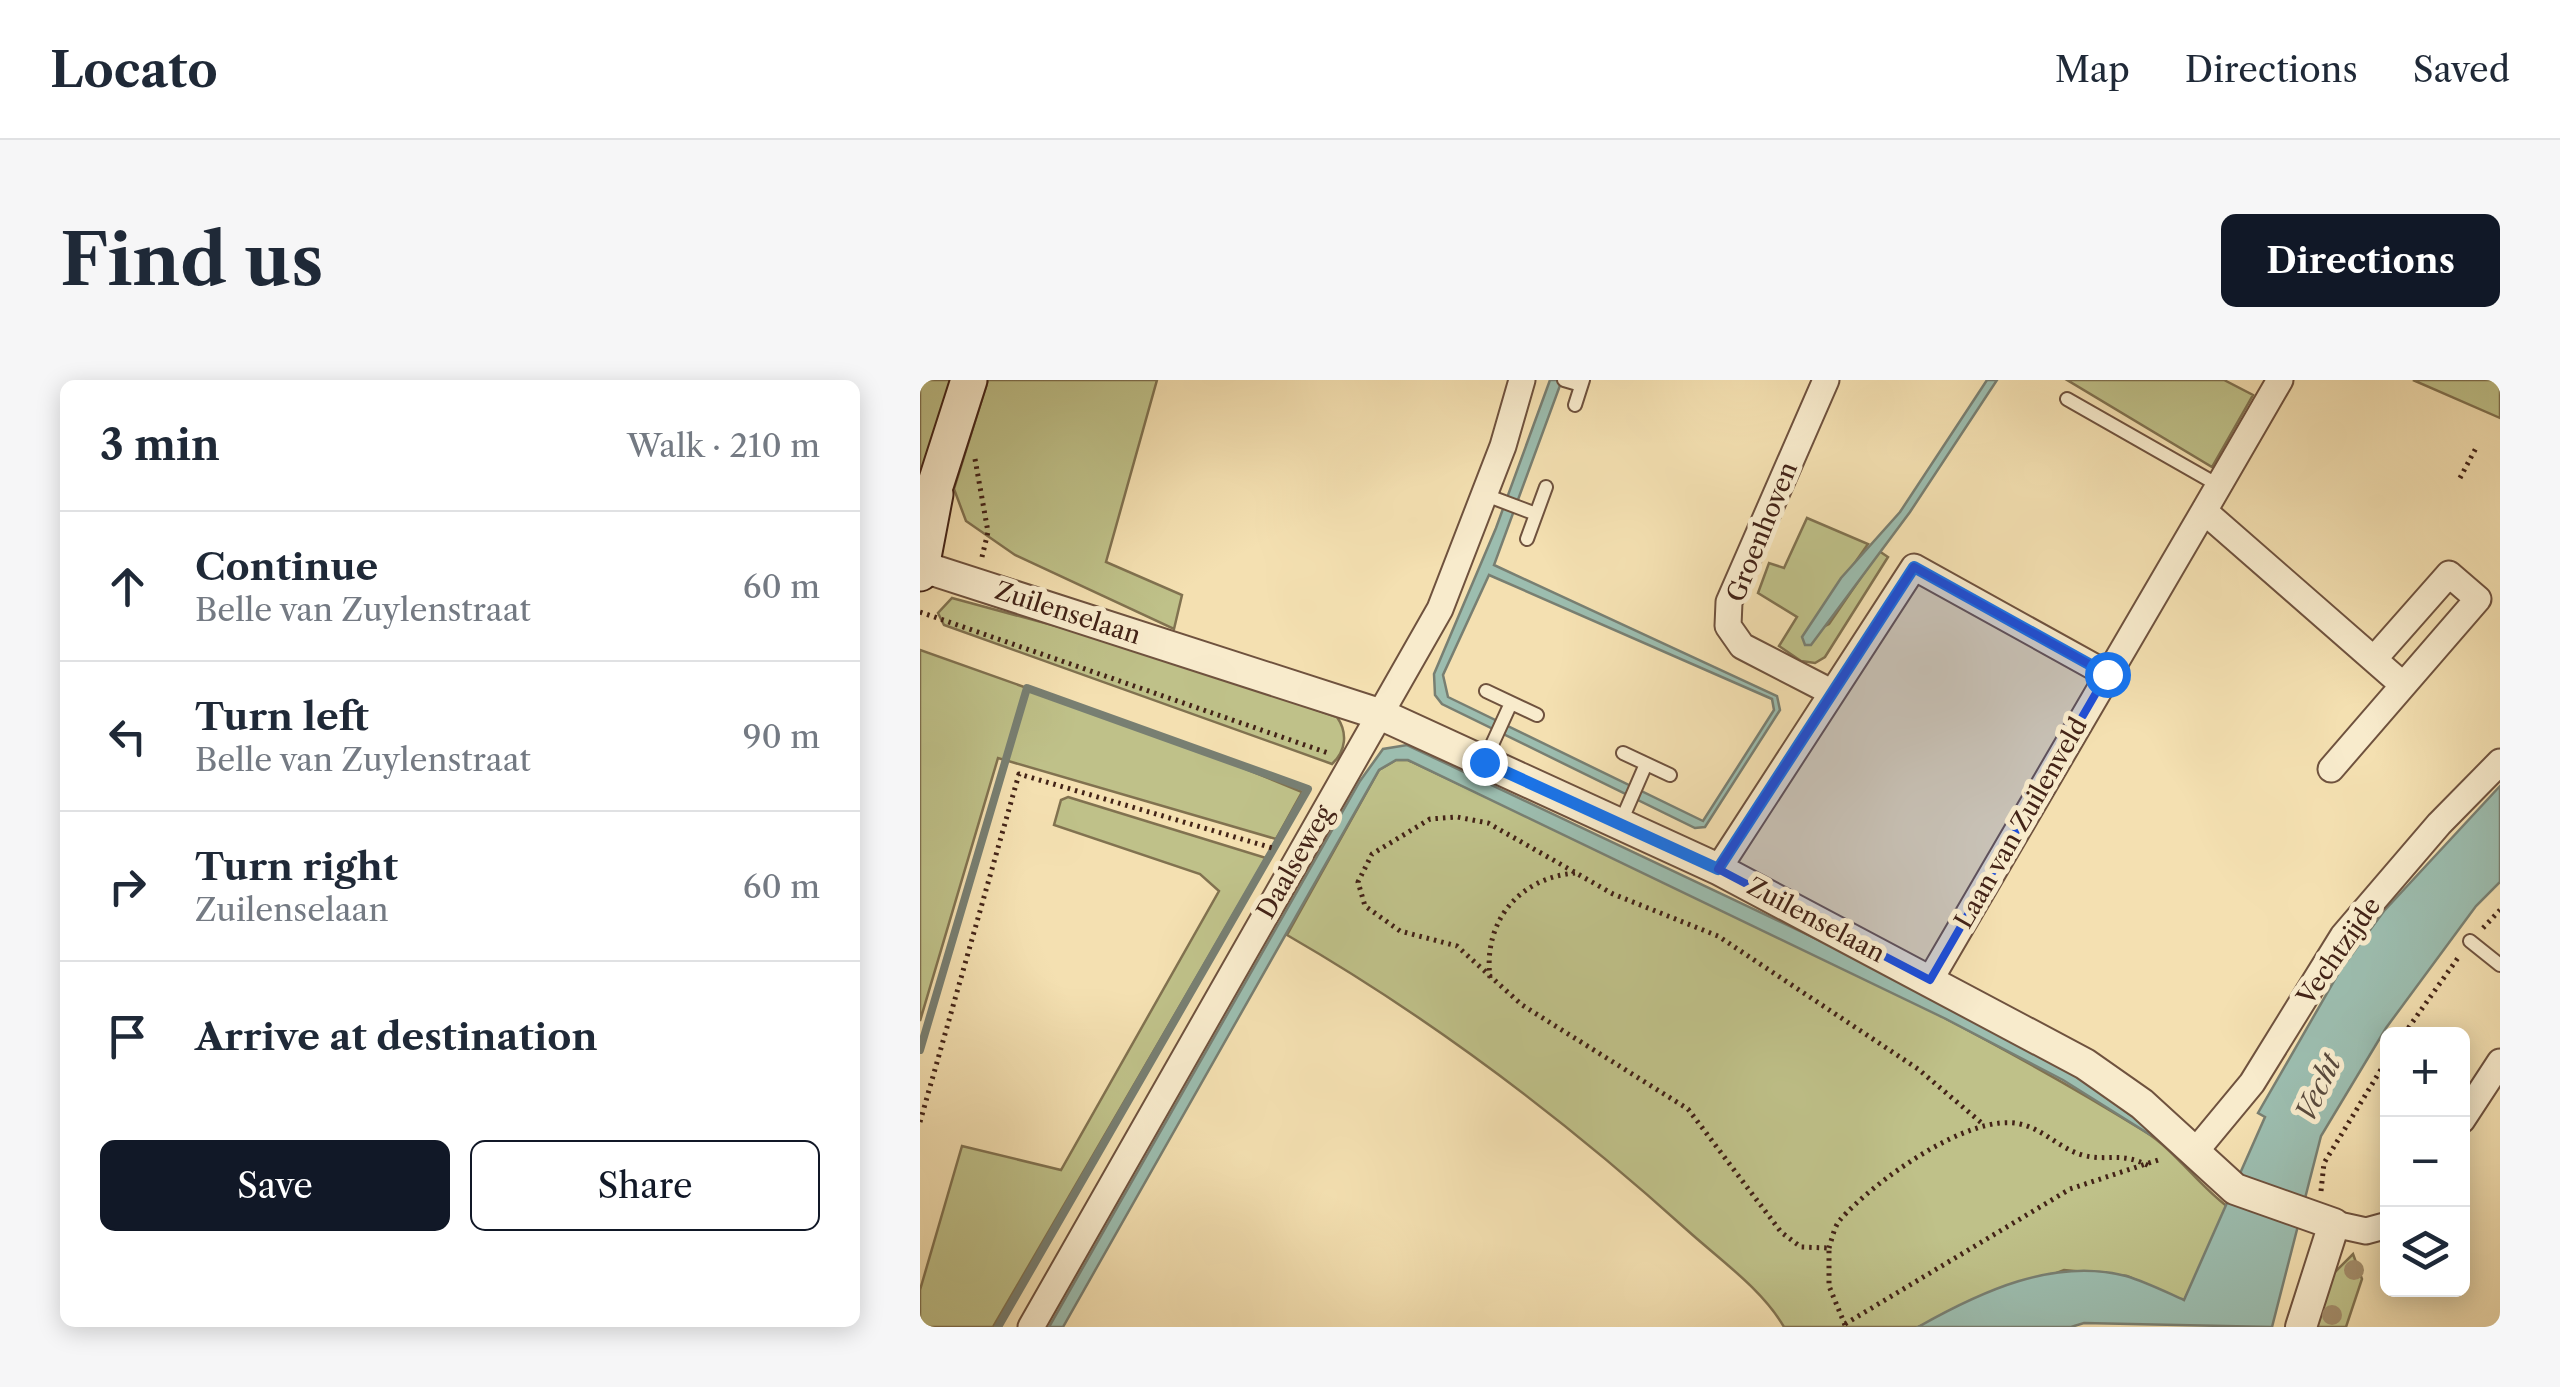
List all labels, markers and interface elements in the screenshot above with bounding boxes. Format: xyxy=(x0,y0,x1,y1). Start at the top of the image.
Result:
text: Locato xyxy=(50,40,218,99)
text: Map xyxy=(2055,48,2130,91)
text: Directions xyxy=(2185,48,2358,91)
text: Saved xyxy=(2413,48,2510,91)
button: Directions xyxy=(2221,214,2500,307)
text: Find us xyxy=(60,217,323,303)
text: 3 min xyxy=(100,419,220,471)
text: Walk · 210 m xyxy=(627,426,820,465)
street label: Groenhoven xyxy=(1720,457,1804,606)
text: Continue xyxy=(195,543,378,590)
icon: ahead xyxy=(100,559,155,614)
text: 60 m xyxy=(743,567,820,606)
street label: Zuilenselaan xyxy=(991,575,1145,651)
text: Belle van Zuylenstraat xyxy=(195,590,531,629)
route start xyxy=(2085,652,2131,698)
text: Turn left xyxy=(195,693,369,740)
icon: left xyxy=(100,709,155,764)
street label: Laan van Zuilenveld xyxy=(1948,712,2094,934)
text: 90 m xyxy=(743,717,820,756)
text: Belle van Zuylenstraat xyxy=(195,740,531,779)
route end xyxy=(1462,740,1508,786)
street label: Daalseweg xyxy=(1250,799,1340,924)
text: Turn right xyxy=(195,843,398,890)
icon: right xyxy=(100,859,155,914)
text: 60 m xyxy=(743,867,820,906)
street label: Zuilenselaan xyxy=(1742,871,1890,969)
text: Zuilenselaan xyxy=(195,890,388,929)
street label: Vechtzijde xyxy=(2290,891,2387,1012)
icon: arrive xyxy=(100,1009,155,1064)
text: Arrive at destination xyxy=(195,1013,598,1060)
map controls xyxy=(2380,1027,2470,1297)
button: + xyxy=(2380,1027,2470,1117)
water label: Vecht xyxy=(2288,1047,2349,1127)
button: − xyxy=(2380,1117,2470,1207)
button: Save xyxy=(100,1140,450,1231)
button: Share xyxy=(470,1140,820,1231)
button: layers xyxy=(2380,1207,2470,1297)

